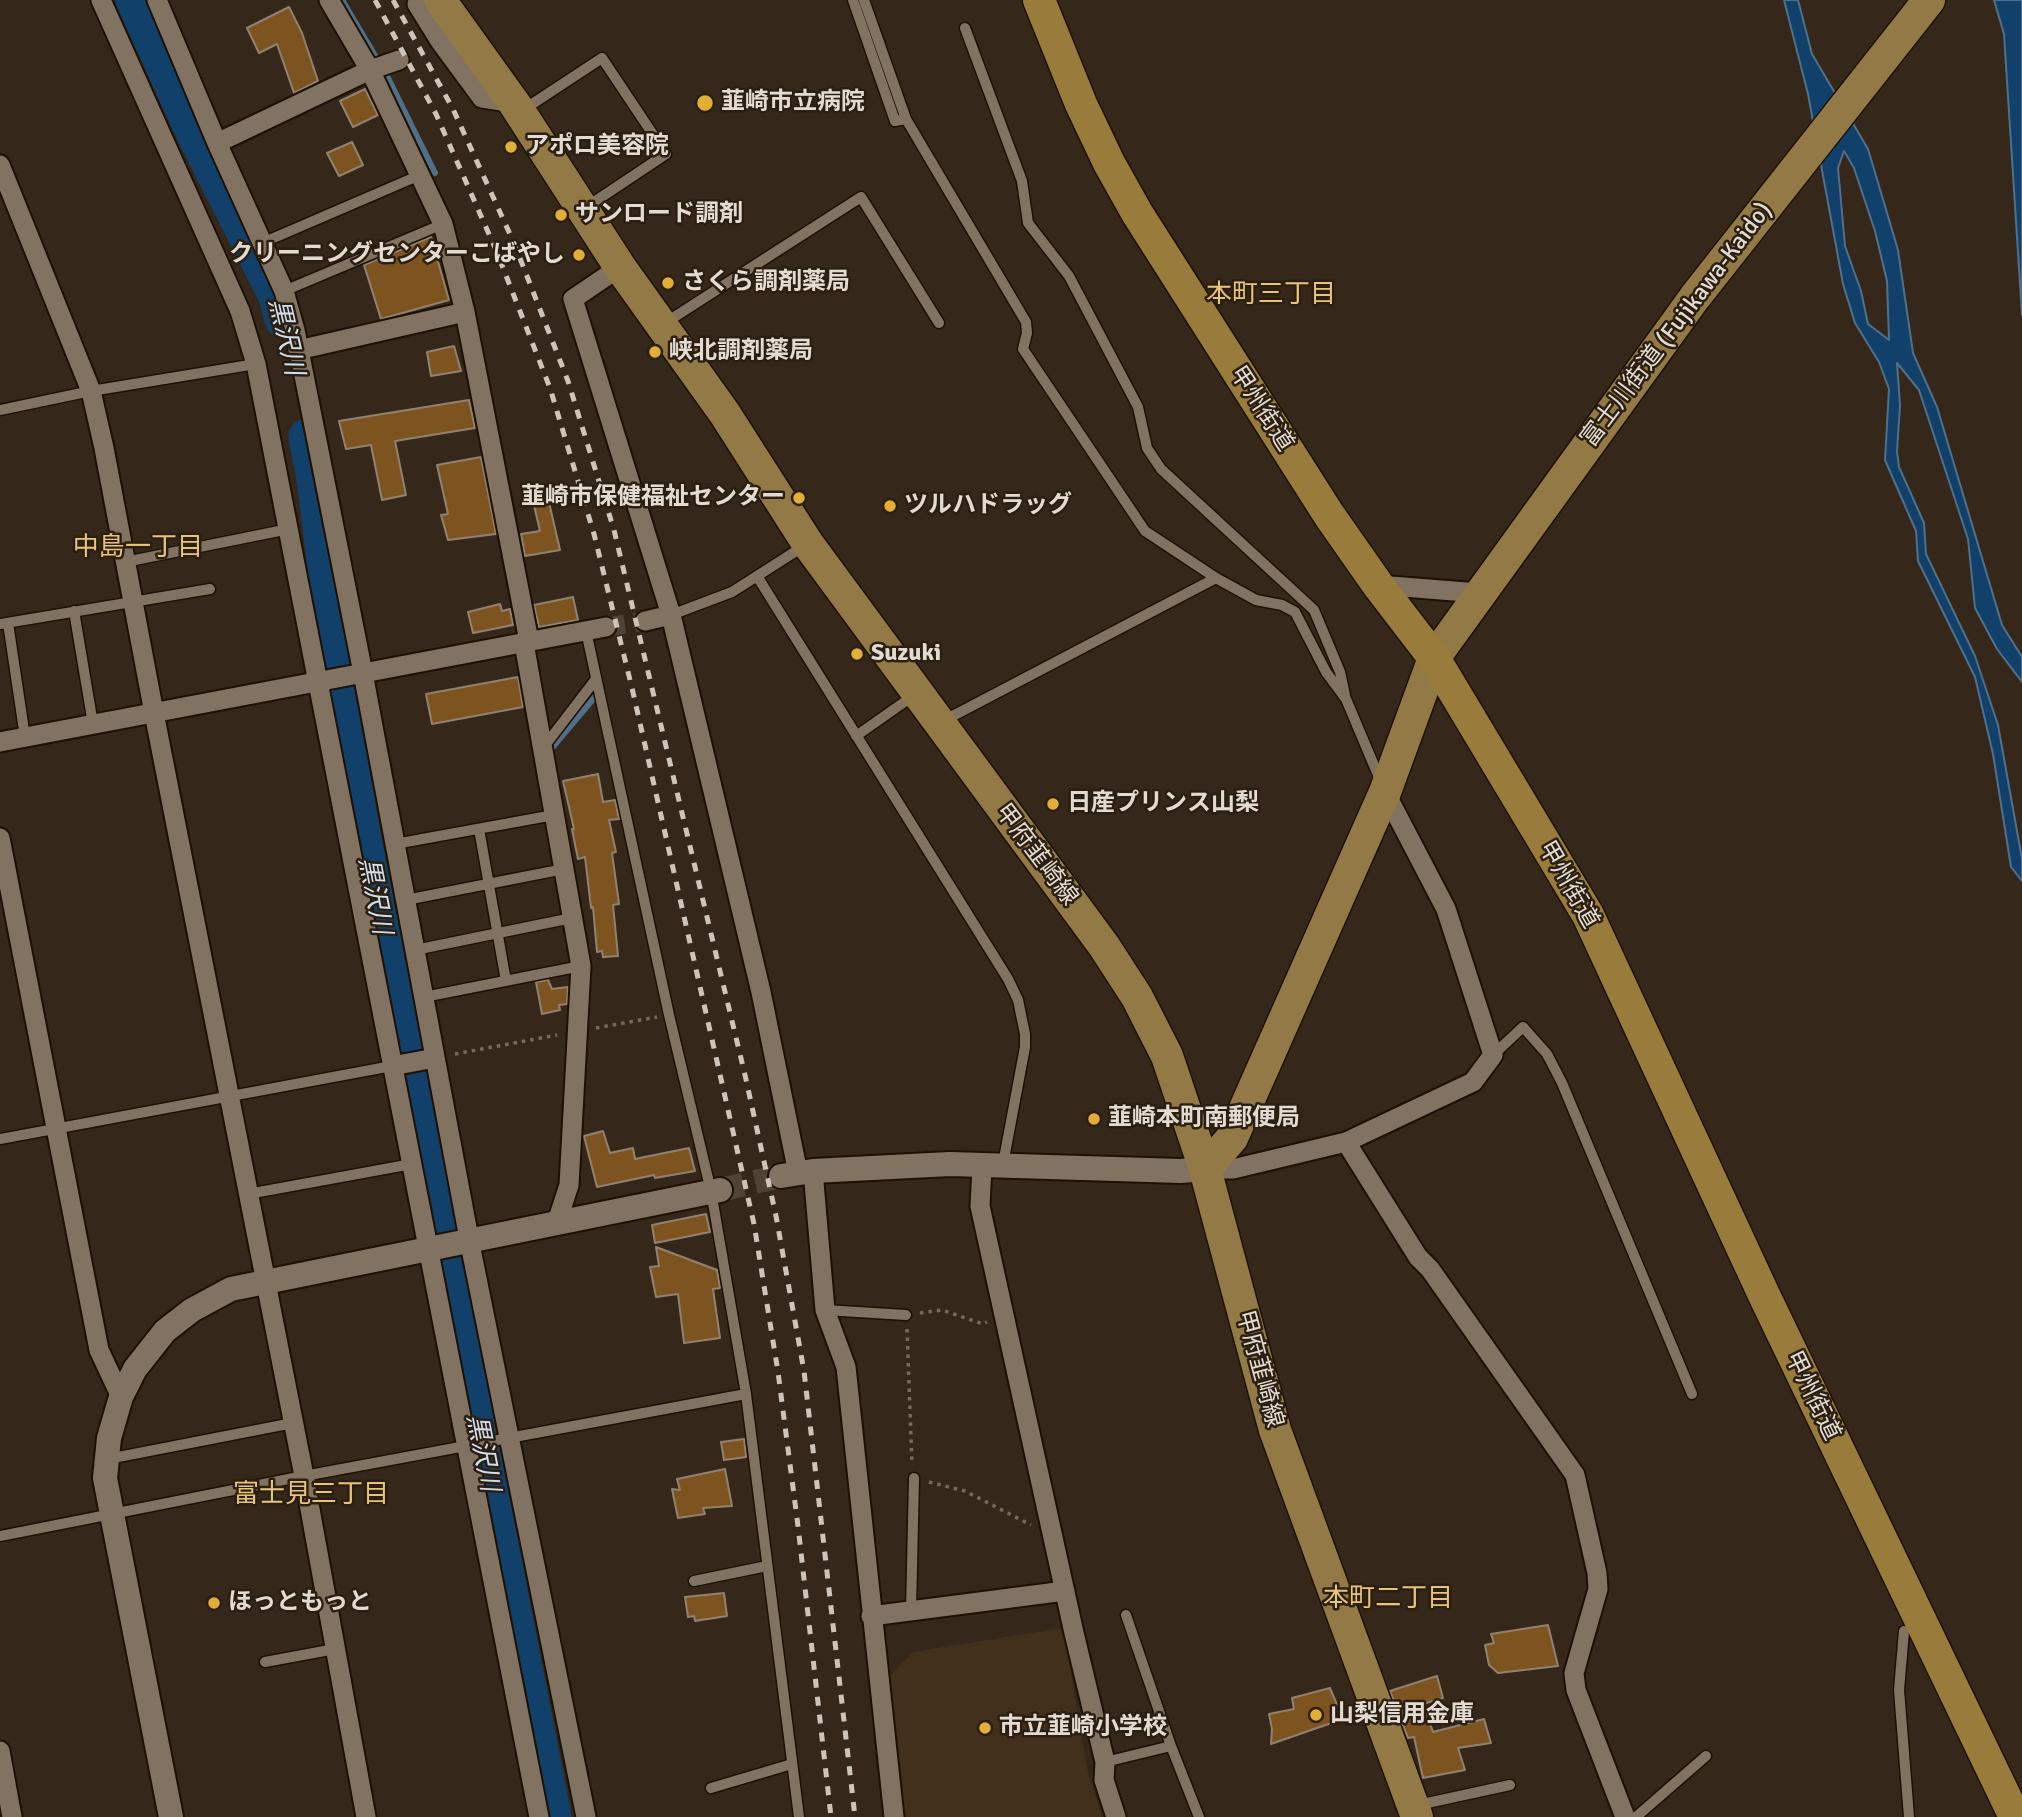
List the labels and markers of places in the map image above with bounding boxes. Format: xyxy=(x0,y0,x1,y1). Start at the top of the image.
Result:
place label: 韮崎市立病院 xyxy=(721,89,865,117)
marker: 韮崎市立病院 xyxy=(695,93,715,113)
place label: アポロ美容院 xyxy=(525,133,669,161)
marker: アポロ美容院 xyxy=(503,139,519,155)
place label: サンロード調剤 xyxy=(575,201,743,229)
marker: サンロード調剤 xyxy=(553,207,569,223)
place label: クリーニングセンターこばやし xyxy=(229,241,565,269)
marker: クリーニングセンターこばやし xyxy=(571,247,587,263)
place label: さくら調剤薬局 xyxy=(682,269,850,297)
marker: さくら調剤薬局 xyxy=(660,275,676,291)
place label: 峡北調剤薬局 xyxy=(669,338,813,366)
marker: 峡北調剤薬局 xyxy=(647,344,663,360)
place label: 韮崎市保健福祉センター xyxy=(521,484,785,512)
marker: 韮崎市保健福祉センター xyxy=(791,490,807,506)
place label: ツルハドラッグ xyxy=(904,492,1072,520)
marker: ツルハドラッグ xyxy=(882,498,898,514)
place label: Suzuki xyxy=(871,640,941,668)
marker: Suzuki xyxy=(849,646,865,662)
place label: 日産プリンス山梨 xyxy=(1067,790,1259,818)
marker: 日産プリンス山梨 xyxy=(1045,796,1061,812)
place label: 韮崎本町南郵便局 xyxy=(1108,1105,1300,1133)
marker: 韮崎本町南郵便局 xyxy=(1086,1111,1102,1127)
place label: ほっともっと xyxy=(228,1589,372,1617)
marker: ほっともっと xyxy=(206,1595,222,1611)
place label: 山梨信用金庫 xyxy=(1330,1701,1474,1729)
marker: 山梨信用金庫 xyxy=(1308,1707,1324,1723)
place label: 市立韮崎小学校 xyxy=(999,1714,1167,1742)
marker: 市立韮崎小学校 xyxy=(977,1720,993,1736)

